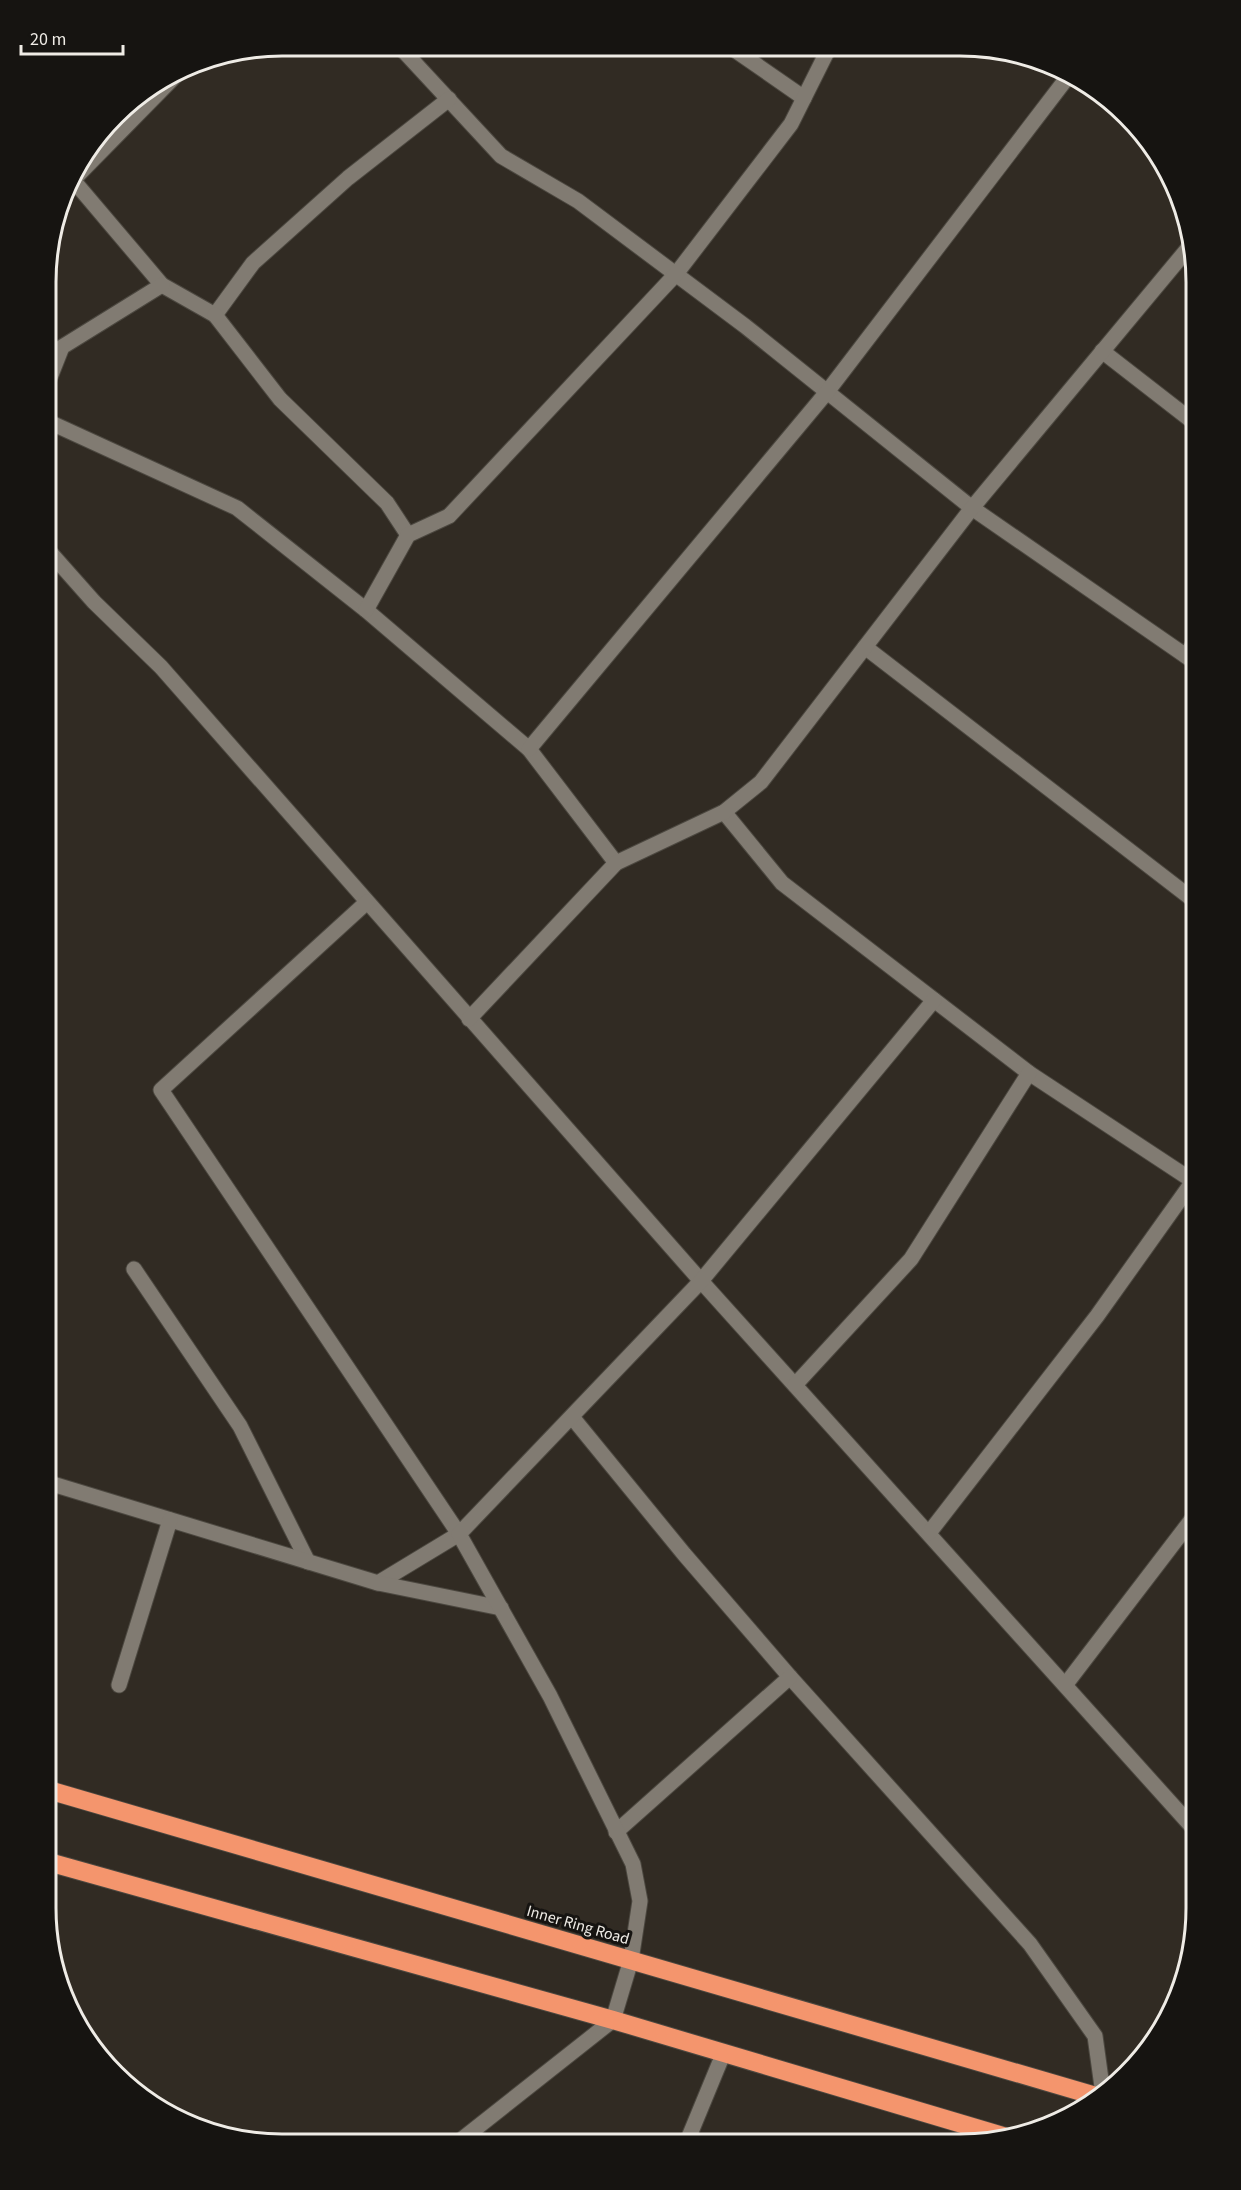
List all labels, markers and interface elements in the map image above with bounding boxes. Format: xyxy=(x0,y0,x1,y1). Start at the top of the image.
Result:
scale bar xyxy=(21,18,123,56)
text: 20 m xyxy=(30,27,66,52)
street label: Inner Ring Road xyxy=(524,1900,632,1950)

